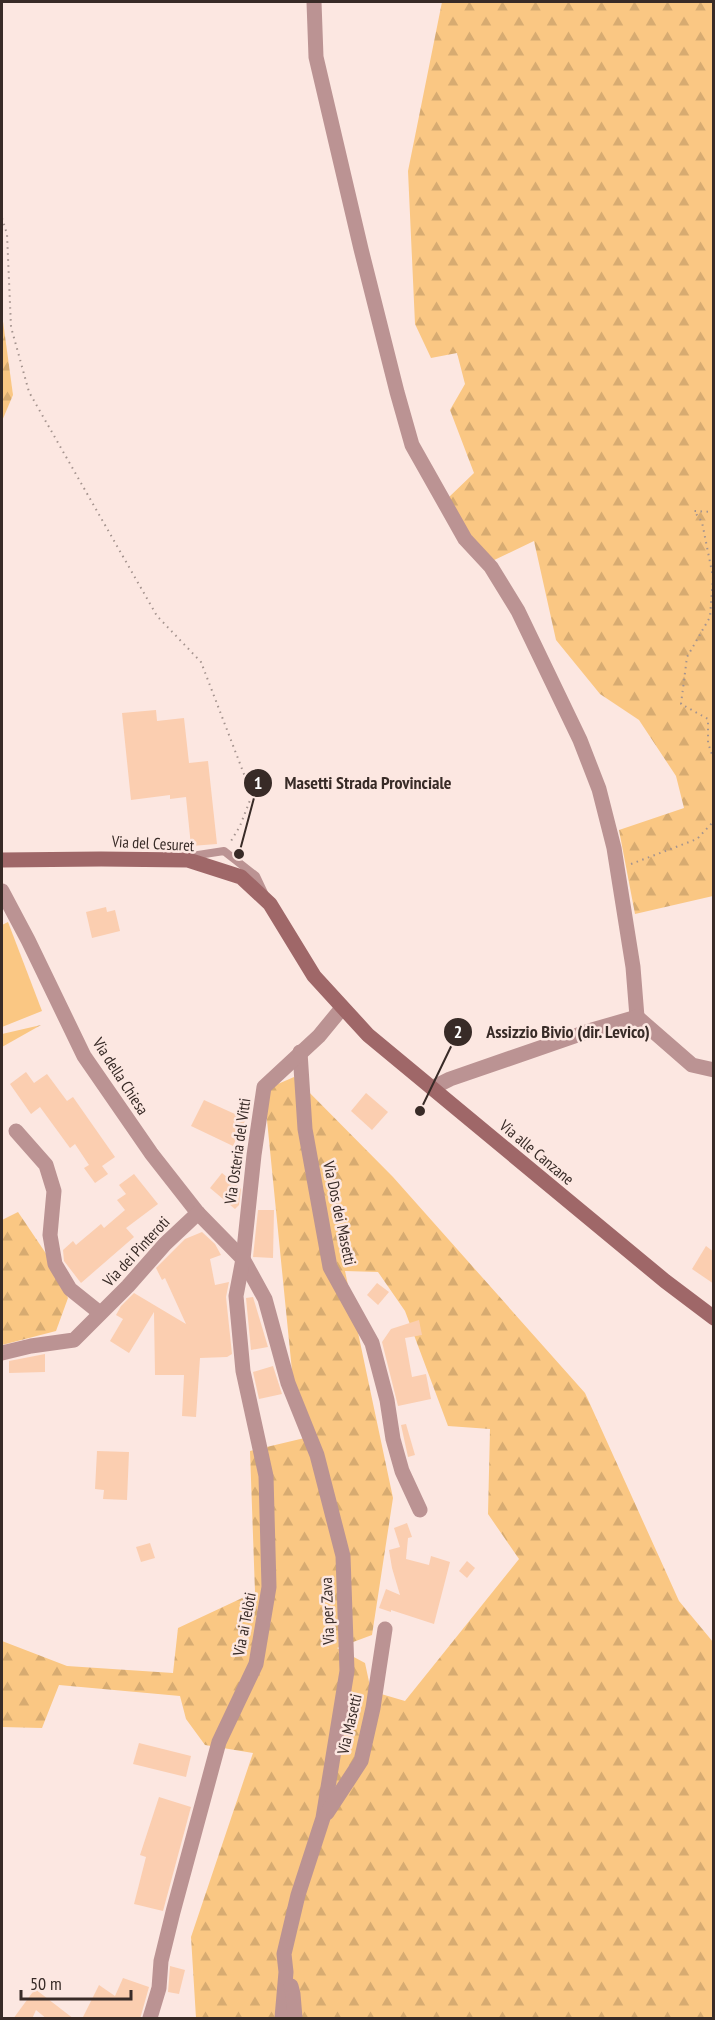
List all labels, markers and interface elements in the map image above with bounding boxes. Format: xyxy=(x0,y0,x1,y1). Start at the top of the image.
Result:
callout: Masetti Strada Provinciale xyxy=(243,765,464,801)
text: 1 xyxy=(254,771,262,794)
text: Masetti Strada Provinciale xyxy=(285,771,452,794)
street label: Via del Cesuret xyxy=(110,831,195,855)
callout: Assizzio Bivio (dir. Levico) xyxy=(443,1014,662,1050)
text: 2 xyxy=(454,1020,462,1043)
text: Assizzio Bivio (dir. Levico) xyxy=(485,1020,650,1043)
street label: Via della Chiesa xyxy=(88,1033,153,1118)
street label: Via Osteria del Vitti xyxy=(220,1097,254,1206)
street label: Via alle Canzane xyxy=(495,1114,578,1189)
street label: Via Dos dei Masetti xyxy=(319,1158,361,1267)
street label: Via dei Pinteroti xyxy=(98,1212,174,1291)
street label: Via per Zava xyxy=(316,1577,338,1646)
street label: Via ai Telòti xyxy=(228,1591,260,1658)
street label: Via Masetti xyxy=(332,1692,366,1757)
scale bar xyxy=(21,1963,130,2001)
text: 50 m xyxy=(30,1972,62,1995)

